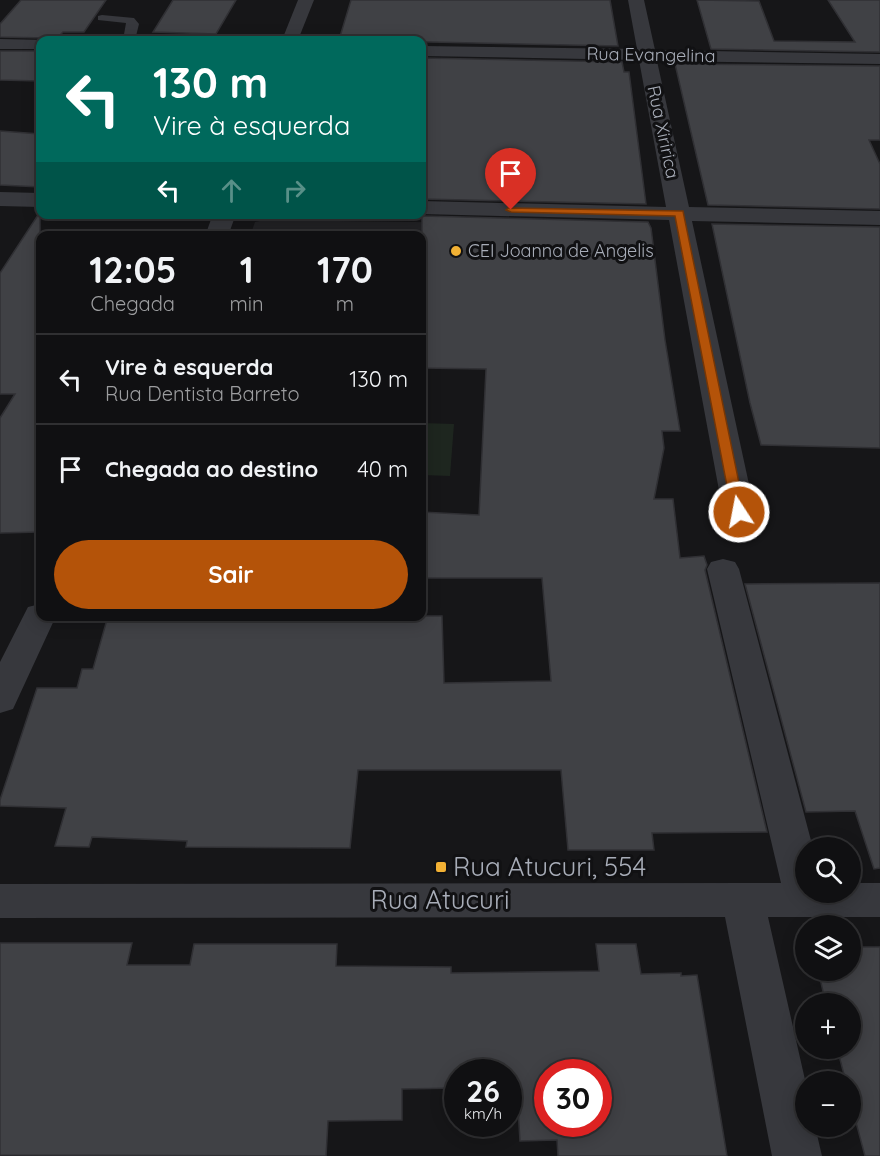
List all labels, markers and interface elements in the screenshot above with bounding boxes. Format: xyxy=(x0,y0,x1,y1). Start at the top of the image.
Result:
street label: Rua Evangelina xyxy=(586,42,716,67)
text: 130 m xyxy=(153,56,268,109)
icon: left xyxy=(54,60,132,138)
street label: Rua Xiririca xyxy=(642,83,685,181)
text: Vire à esquerda xyxy=(153,108,350,142)
pin xyxy=(485,148,536,210)
icon: arrive xyxy=(494,157,527,190)
icon: left xyxy=(152,174,185,207)
icon: ahead xyxy=(215,174,248,207)
icon: right xyxy=(278,174,311,207)
place label: CEI Joanna de Angelis xyxy=(468,239,654,262)
marker: CEI Joanna de Angelis xyxy=(449,244,463,258)
text: 12:05 xyxy=(89,247,176,292)
text: 1 xyxy=(240,247,254,292)
text: 170 xyxy=(317,247,373,292)
text: Chegada xyxy=(91,291,175,316)
text: min xyxy=(230,291,264,316)
text: m xyxy=(336,291,354,316)
text: Vire à esquerda xyxy=(105,353,273,381)
icon: left xyxy=(54,363,87,396)
text: 130 m xyxy=(349,365,408,393)
text: Rua Dentista Barreto xyxy=(105,381,300,406)
icon: arrive xyxy=(54,453,87,486)
text: Chegada ao destino xyxy=(105,455,318,483)
text: 40 m xyxy=(357,455,408,483)
position arrow xyxy=(707,480,771,544)
button: Sair xyxy=(54,540,408,609)
map controls xyxy=(795,837,861,1137)
button: search xyxy=(795,837,861,903)
place label: Rua Atucuri, 554 xyxy=(453,850,646,883)
marker: Rua Atucuri, 554 xyxy=(434,860,448,874)
street label: Rua Atucuri xyxy=(371,883,509,916)
button: layers xyxy=(795,915,861,981)
button: + xyxy=(795,993,861,1059)
speed limit sign: 30 xyxy=(534,1059,612,1137)
button: − xyxy=(795,1071,861,1137)
text: 26 xyxy=(466,1072,500,1110)
text: km/h xyxy=(464,1104,502,1123)

